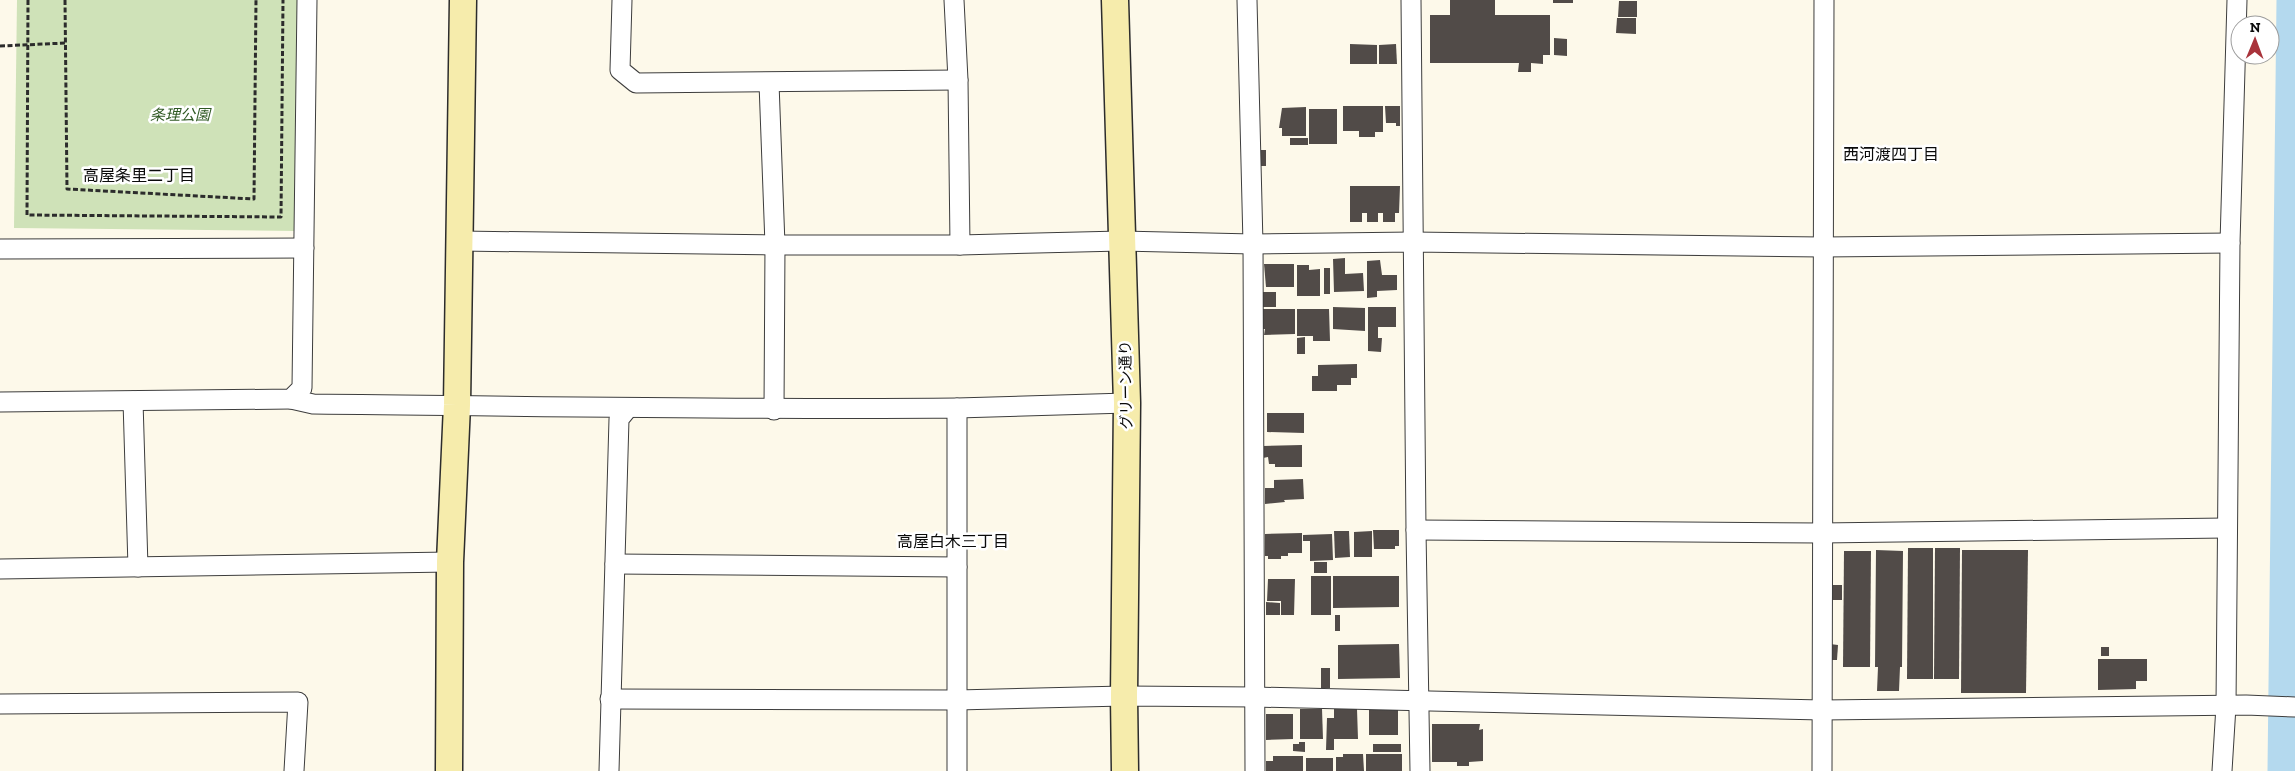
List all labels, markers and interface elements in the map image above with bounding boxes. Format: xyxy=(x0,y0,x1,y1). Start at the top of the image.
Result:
north arrow xyxy=(2230,15,2280,65)
text: N xyxy=(2250,19,2261,36)
park label: 条理公園 xyxy=(150,106,212,124)
district label: 西河渡四丁目 xyxy=(1843,145,1939,164)
district label: 高屋条里二丁目 xyxy=(83,166,195,185)
street label: グリーン通り xyxy=(1116,340,1136,430)
district label: 高屋白木三丁目 xyxy=(897,532,1009,551)

